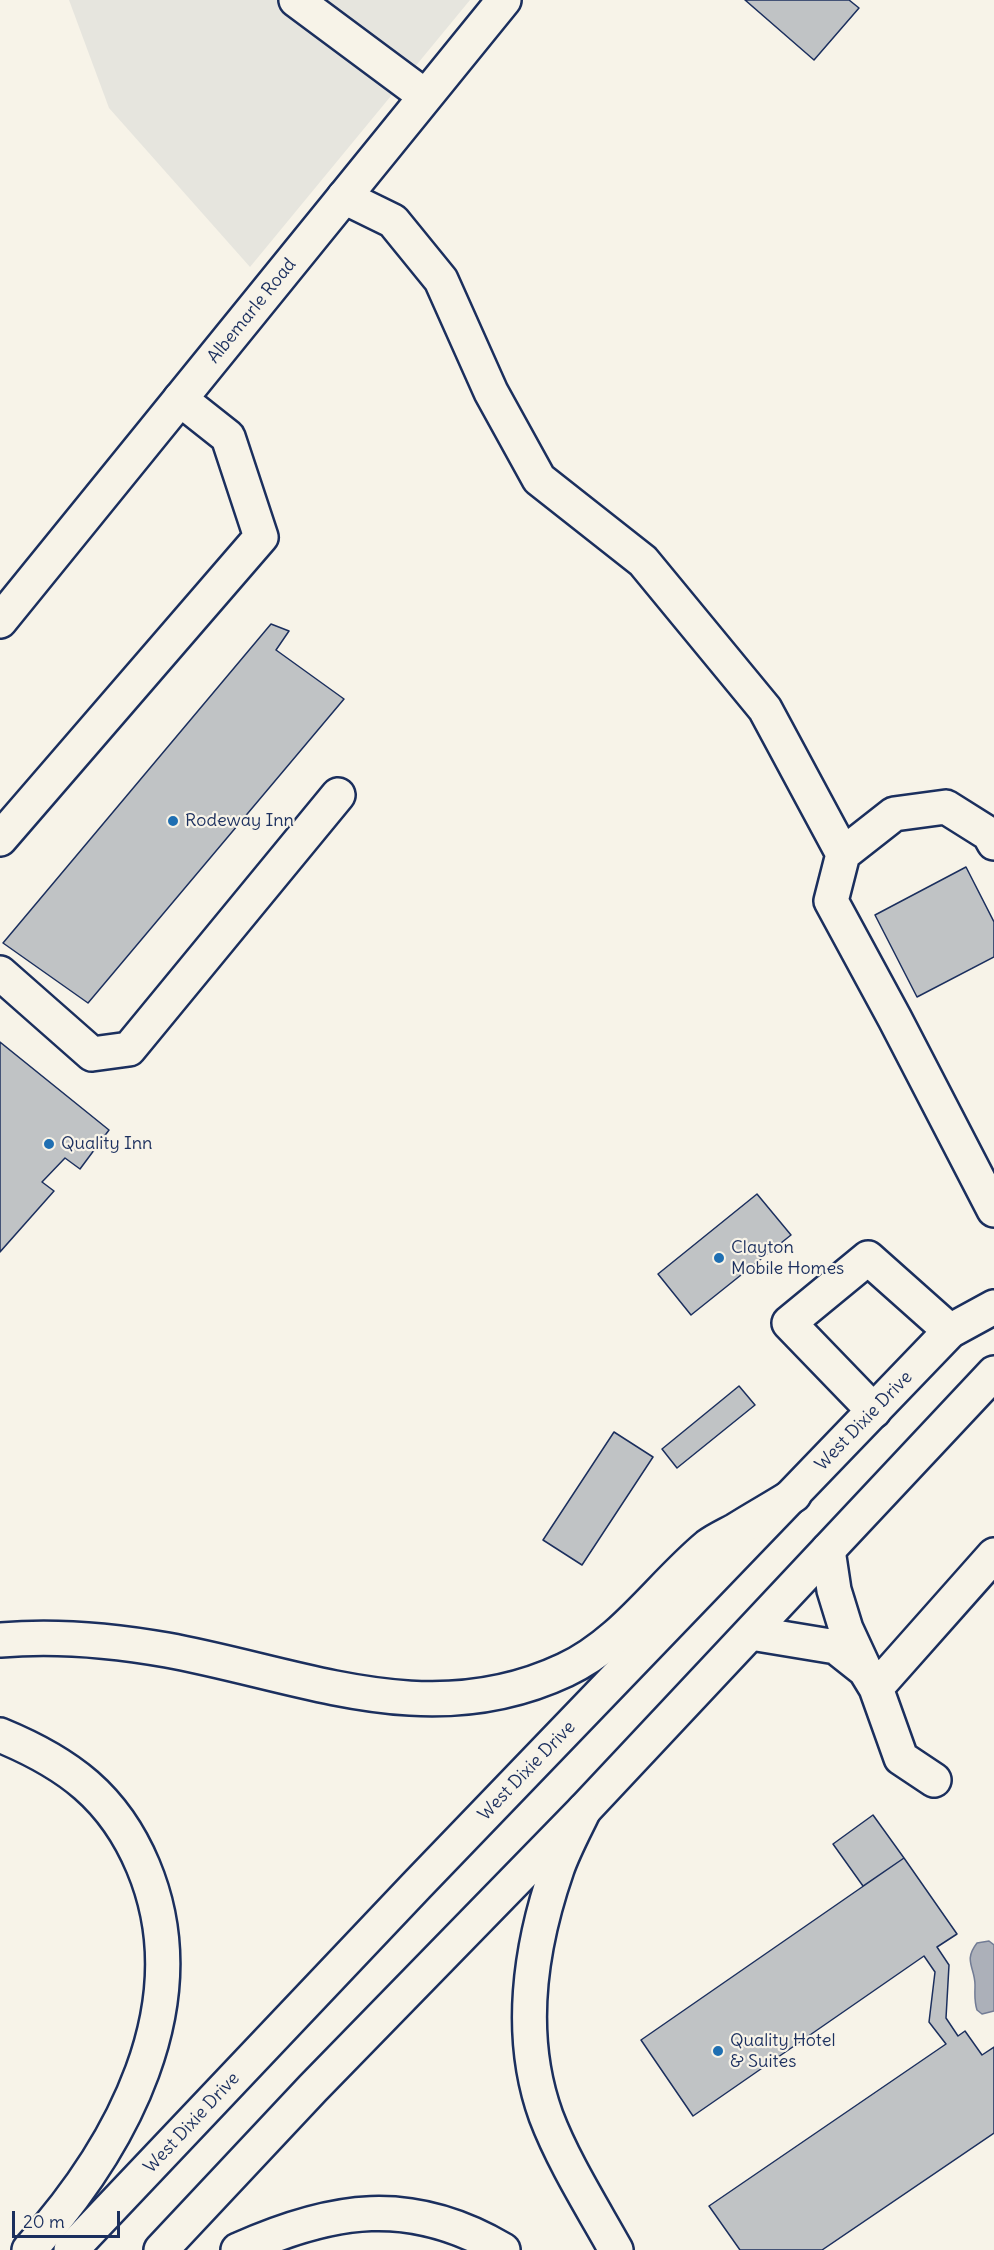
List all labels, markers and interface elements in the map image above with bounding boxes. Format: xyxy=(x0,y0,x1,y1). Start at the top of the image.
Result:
street label: Albemarle Road xyxy=(203,254,301,368)
place label: Rodeway Inn xyxy=(185,810,294,832)
marker: Rodeway Inn xyxy=(166,814,180,828)
place label: Quality Inn xyxy=(61,1133,152,1155)
marker: Quality Inn xyxy=(42,1137,56,1151)
place label: Clayton Mobile Homes xyxy=(731,1237,844,1280)
marker: Clayton Mobile Homes xyxy=(712,1251,726,1265)
street label: West Dixie Drive xyxy=(811,1367,917,1475)
street label: West Dixie Drive xyxy=(474,1717,580,1825)
place label: Quality Hotel & Suites xyxy=(730,2030,835,2072)
marker: Quality Hotel & Suites xyxy=(711,2044,725,2058)
street label: West Dixie Drive xyxy=(140,2068,244,2178)
scale bar xyxy=(15,2199,123,2237)
text: 20 m xyxy=(23,2210,65,2233)

